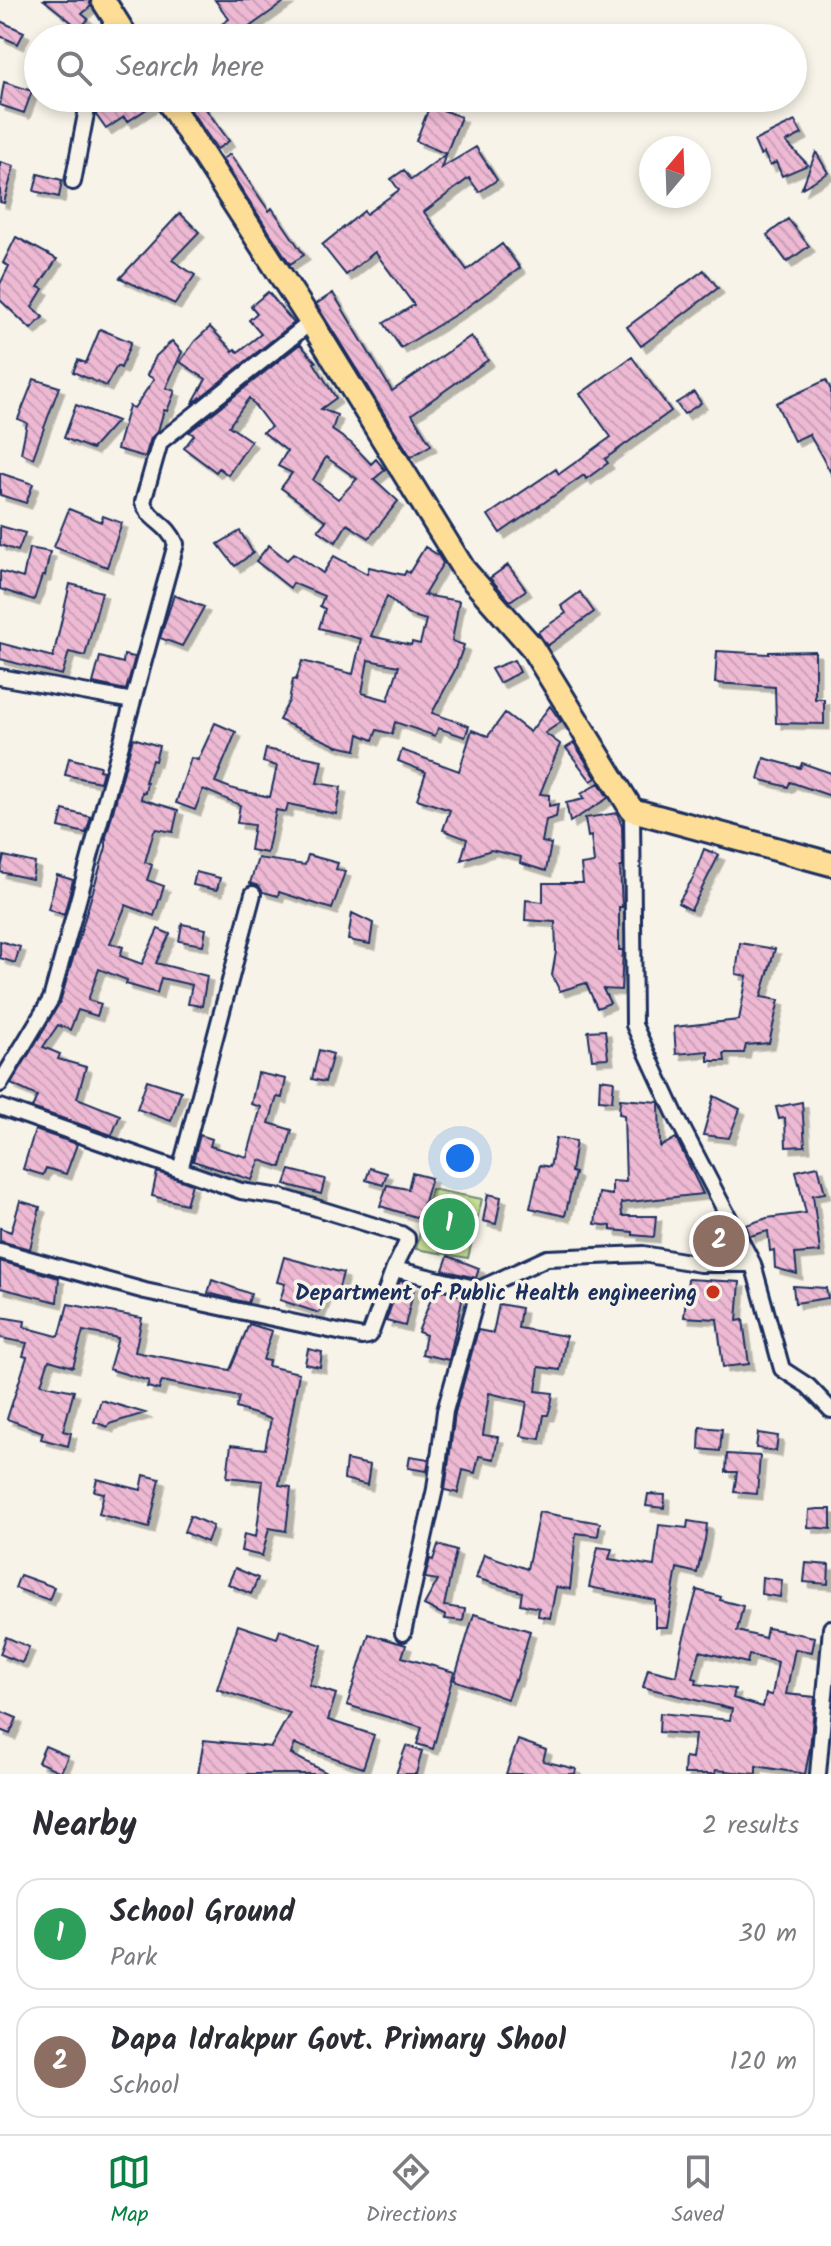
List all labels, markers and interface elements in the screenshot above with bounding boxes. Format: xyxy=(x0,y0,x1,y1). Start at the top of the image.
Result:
search box xyxy=(24,24,807,112)
text: Search here xyxy=(116,44,264,92)
icon: search xyxy=(52,46,96,90)
north arrow xyxy=(639,136,711,208)
your location xyxy=(440,1138,480,1178)
pin: 1 xyxy=(423,1194,475,1254)
pin: 2 xyxy=(693,1211,745,1271)
place label: Department of Public Health engineering xyxy=(295,1277,697,1312)
marker: Department of Public Health engineering xyxy=(704,1283,722,1301)
text: Nearby xyxy=(32,1799,137,1853)
text: 2 results xyxy=(702,1805,799,1847)
text: School Ground xyxy=(110,1889,295,1937)
text: 1 xyxy=(56,1913,64,1955)
text: 30 m xyxy=(738,1913,797,1955)
text: Park xyxy=(110,1937,157,1979)
text: Dapa Idrakpur Govt. Primary Shool xyxy=(110,2017,566,2065)
text: 2 xyxy=(52,2041,68,2083)
text: 120 m xyxy=(730,2041,797,2083)
text: School xyxy=(110,2065,179,2107)
tab: Map xyxy=(107,2150,151,2233)
tab: Directions xyxy=(366,2150,457,2233)
tab: Saved xyxy=(672,2150,724,2233)

